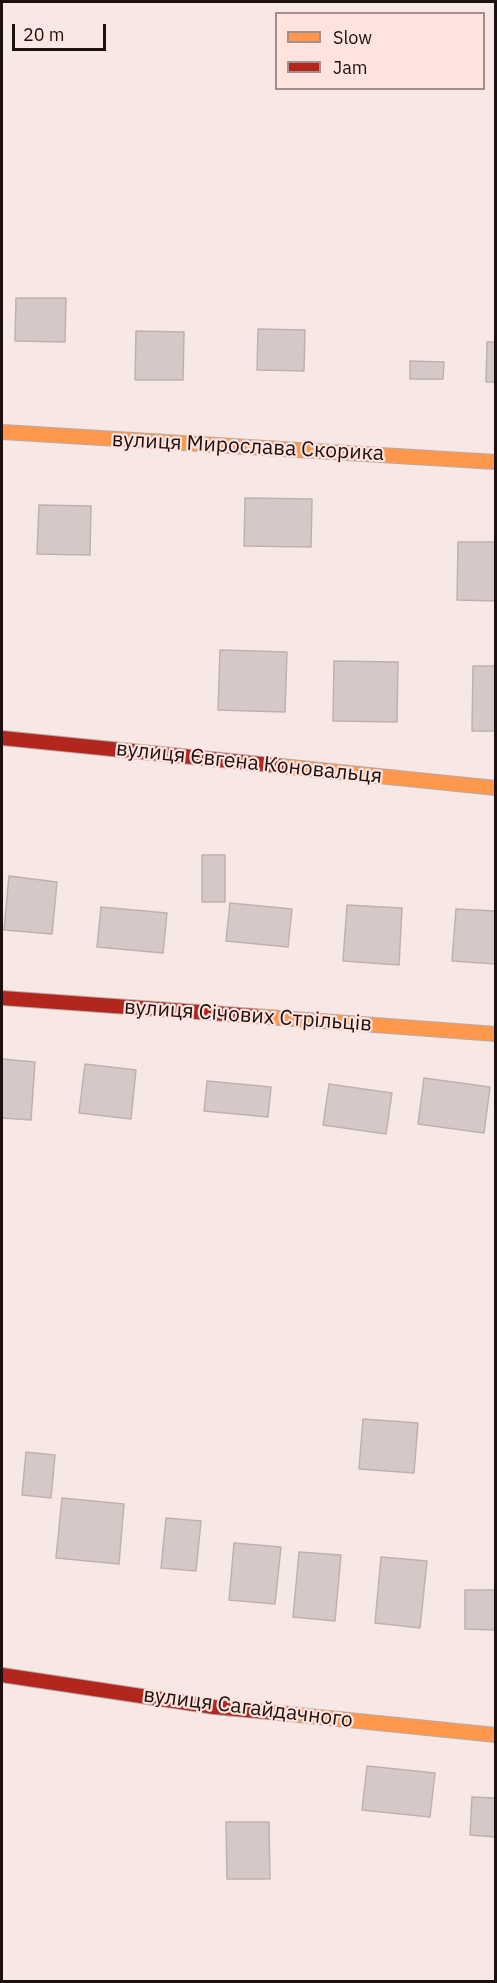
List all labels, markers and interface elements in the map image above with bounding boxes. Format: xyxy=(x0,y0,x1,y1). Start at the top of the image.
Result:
scale bar xyxy=(15,12,110,50)
legend xyxy=(275,12,485,90)
text: 20 m xyxy=(23,23,65,46)
text: Slow xyxy=(333,26,372,49)
text: Jam xyxy=(333,56,368,79)
street label: вулиця Мирослава Скорика xyxy=(111,427,385,467)
street label: вулиця Євгена Коновальця xyxy=(115,736,383,790)
street label: вулиця Січових Стрільців xyxy=(123,995,373,1037)
street label: вулиця Сагайдачного xyxy=(142,1683,354,1733)

